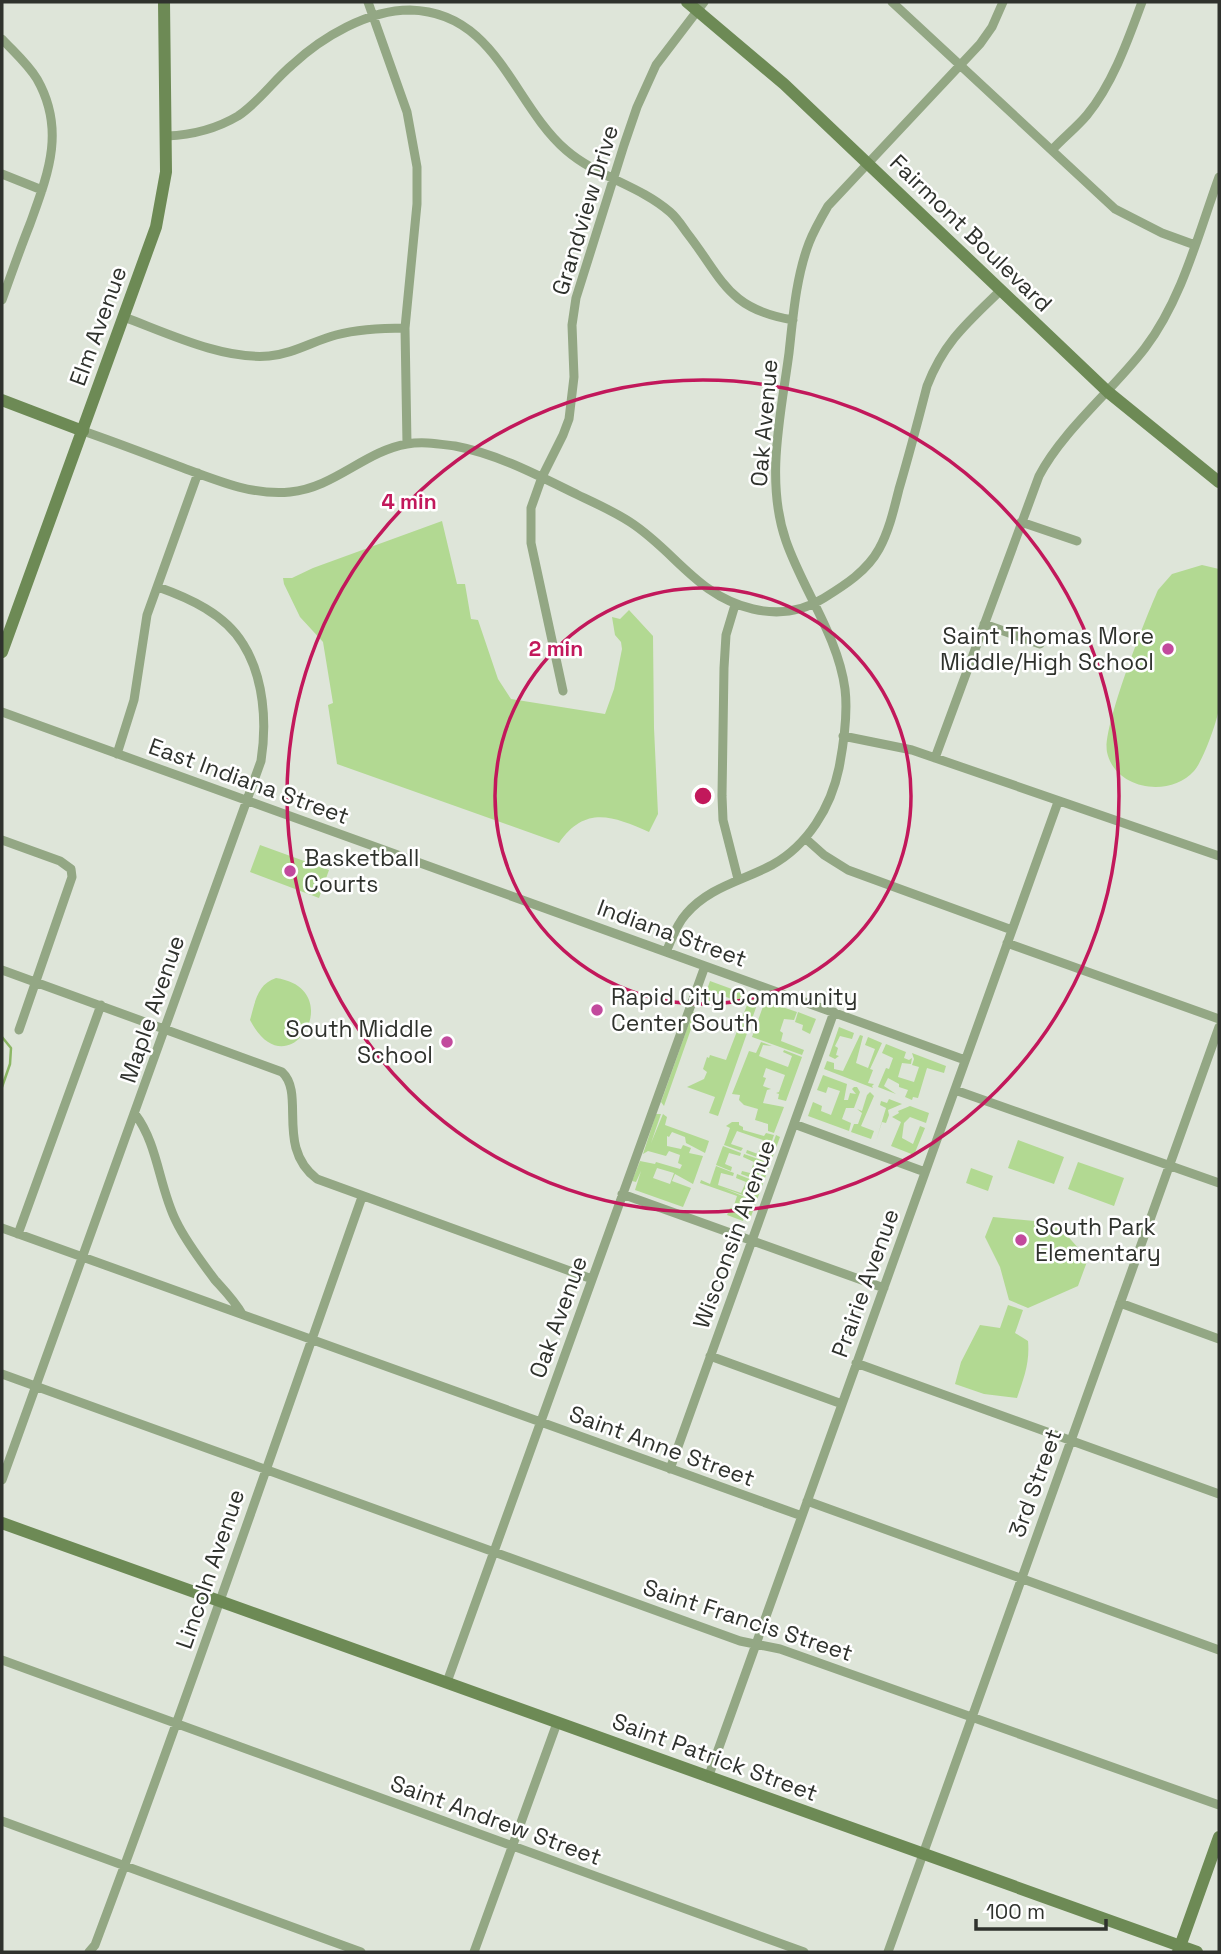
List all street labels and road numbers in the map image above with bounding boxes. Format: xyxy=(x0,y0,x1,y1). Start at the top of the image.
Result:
street label: Grandview Drive xyxy=(545,121,625,299)
street label: Fairmont Boulevard xyxy=(883,148,1059,318)
street label: Elm Avenue xyxy=(62,262,134,390)
street label: Oak Avenue xyxy=(743,358,785,488)
street label: East Indiana Street xyxy=(145,731,353,831)
street label: Indiana Street xyxy=(593,892,751,974)
street label: Maple Avenue xyxy=(113,931,191,1087)
street label: Wisconsin Avenue xyxy=(686,1136,782,1332)
street label: Prairie Avenue xyxy=(824,1205,906,1361)
street label: Oak Avenue xyxy=(522,1252,594,1382)
street label: Saint Anne Street xyxy=(565,1398,759,1494)
street label: 3rd Street xyxy=(1002,1425,1068,1541)
street label: Lincoln Avenue xyxy=(169,1485,251,1653)
street label: Saint Francis Street xyxy=(639,1572,857,1668)
street label: Saint Patrick Street xyxy=(608,1706,822,1808)
street label: Saint Andrew Street xyxy=(386,1768,606,1872)

